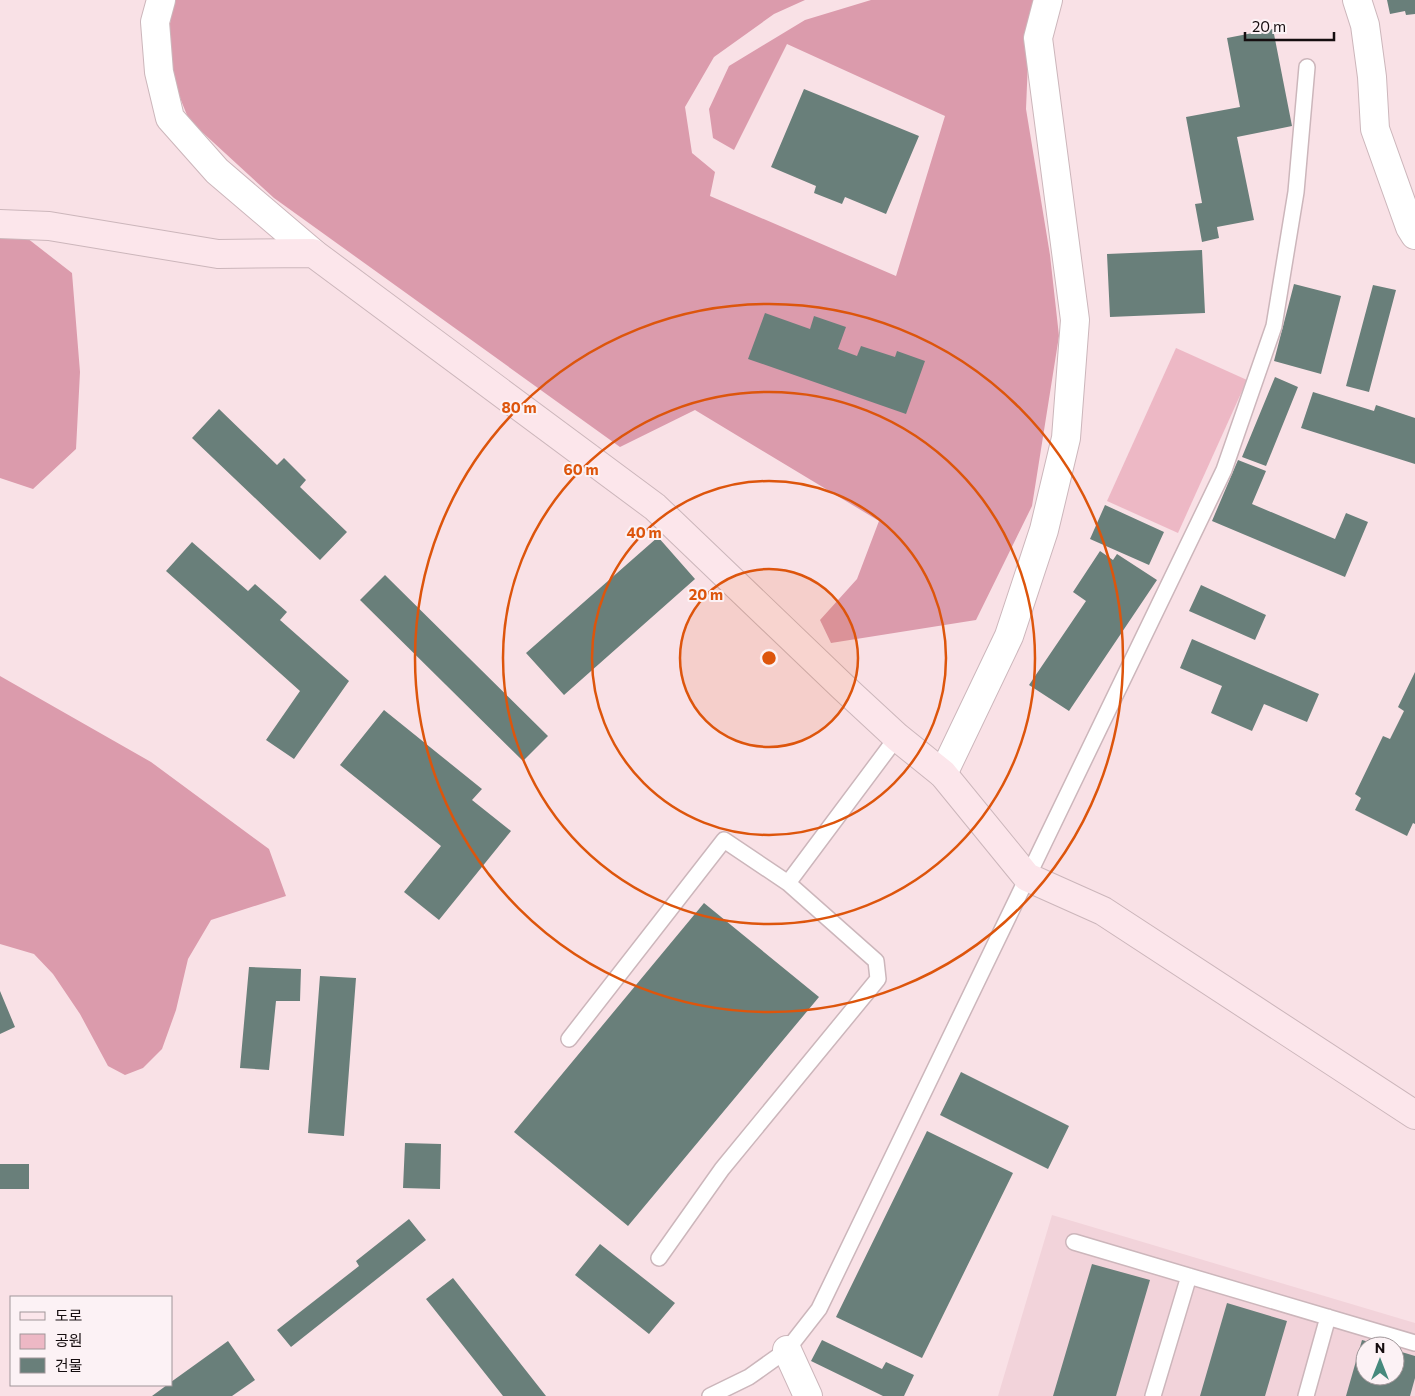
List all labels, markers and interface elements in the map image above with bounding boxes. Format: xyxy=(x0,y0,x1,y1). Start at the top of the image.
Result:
scale bar xyxy=(1245,10,1334,42)
text: 20 m xyxy=(1252,17,1286,35)
text: 80 m xyxy=(501,398,537,416)
text: 60 m xyxy=(563,460,599,478)
text: 40 m xyxy=(626,523,662,541)
text: 20 m xyxy=(689,585,723,603)
centre of rings xyxy=(760,649,778,667)
legend xyxy=(10,1296,172,1386)
text: 도로 xyxy=(55,1306,83,1324)
text: 공원 xyxy=(55,1331,83,1349)
north arrow xyxy=(1355,1336,1405,1386)
text: N xyxy=(1375,1339,1385,1356)
text: 건물 xyxy=(55,1356,83,1374)

